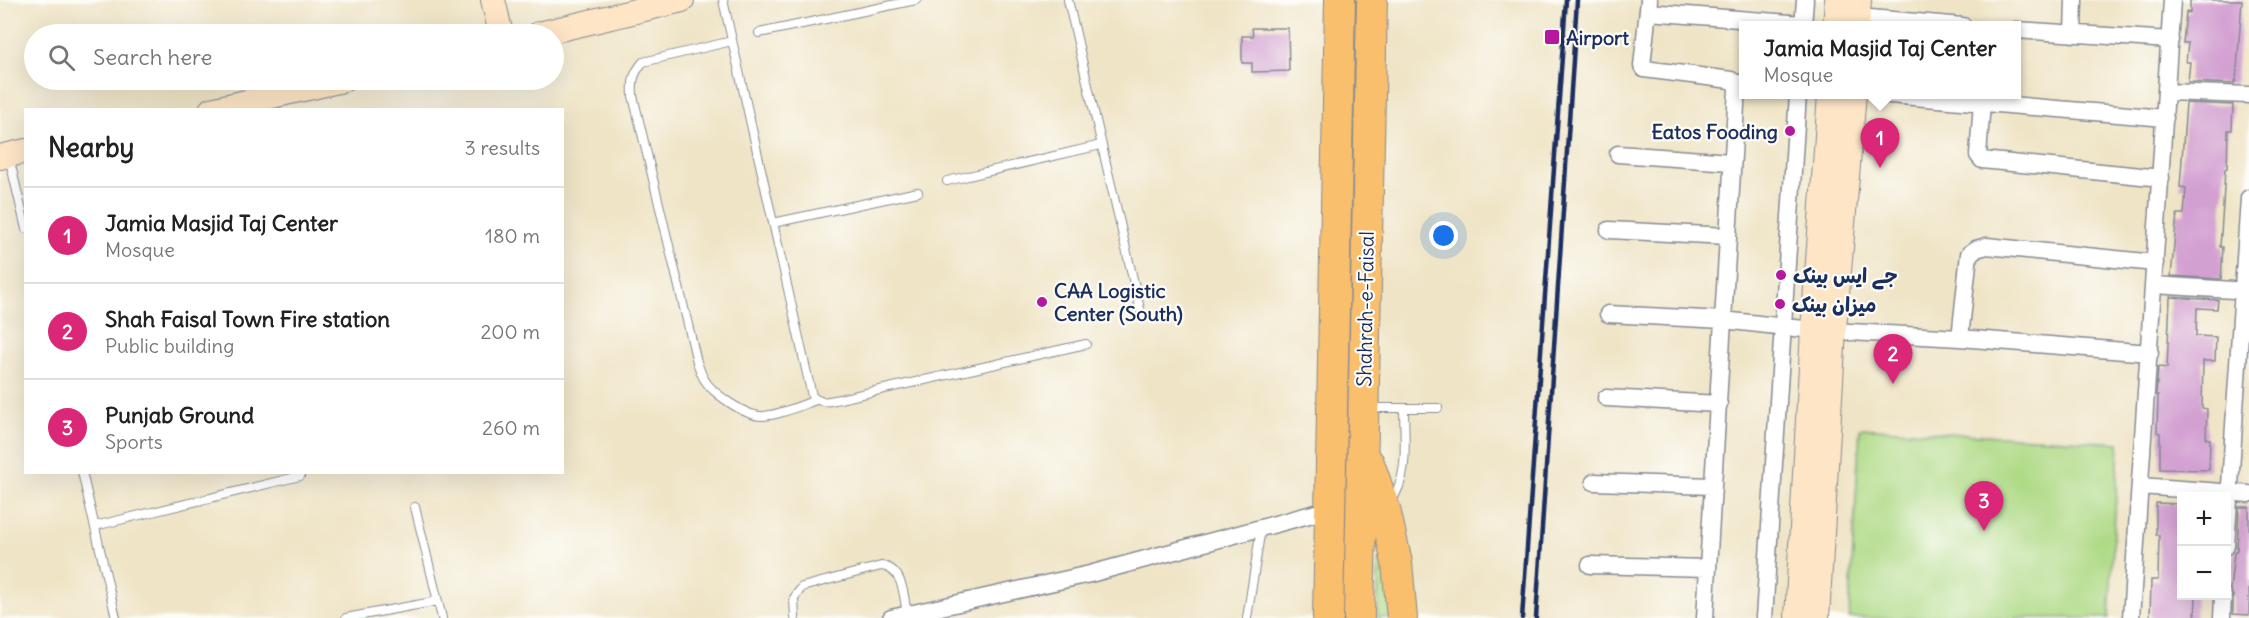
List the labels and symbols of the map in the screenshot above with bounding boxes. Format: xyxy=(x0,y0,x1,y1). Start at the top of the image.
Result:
place label: Airport xyxy=(1566,25,1629,50)
marker: Airport xyxy=(1543,28,1561,46)
pin: 1 xyxy=(1860,118,1900,168)
place label: Eatos Fooding xyxy=(1651,119,1778,144)
marker: Eatos Fooding xyxy=(1783,124,1797,138)
your location xyxy=(1429,221,1458,250)
street label: Shahrah-e-Faisal xyxy=(1351,231,1379,387)
place label: جے ایس بینک xyxy=(1793,263,1898,290)
marker: جے ایس بینک xyxy=(1774,268,1788,282)
place label: CAA Logistic Center (South) xyxy=(1054,278,1183,326)
place label: میزان بینک xyxy=(1792,292,1876,318)
marker: CAA Logistic Center (South) xyxy=(1035,295,1049,309)
marker: میزان بینک xyxy=(1773,297,1787,311)
pin: 2 xyxy=(1874,334,1912,384)
pin: 3 xyxy=(1964,482,2004,531)

